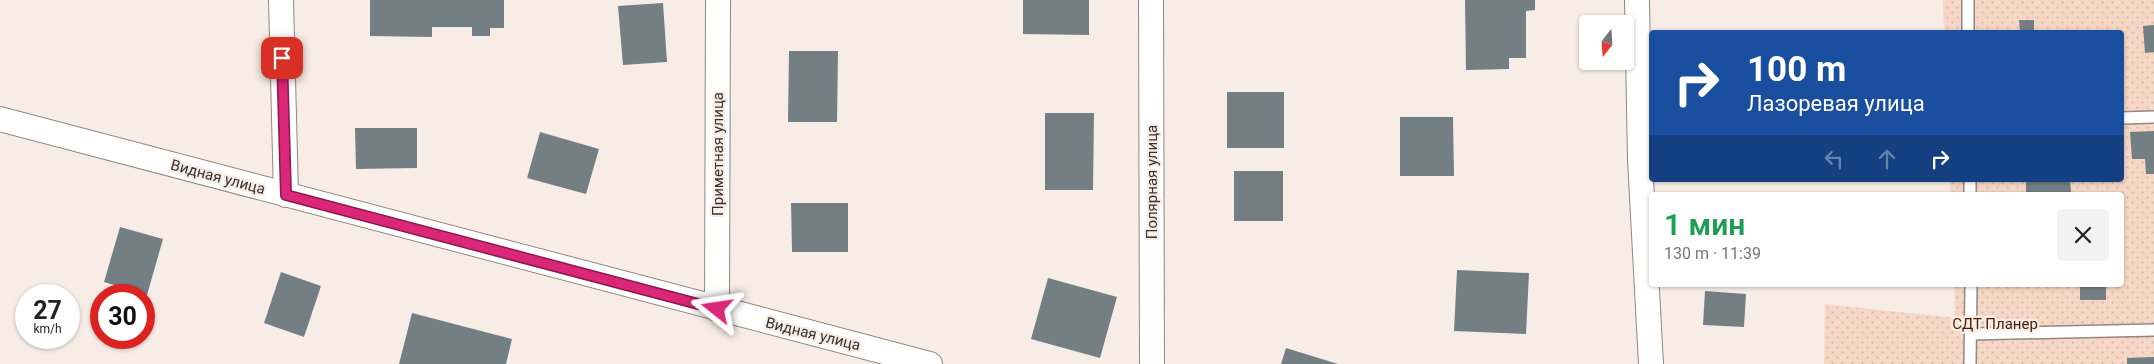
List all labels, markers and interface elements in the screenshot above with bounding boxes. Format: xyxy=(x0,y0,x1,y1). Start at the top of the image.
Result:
north arrow xyxy=(1579,15,1634,70)
map controls xyxy=(1579,15,1634,70)
pin xyxy=(261,37,303,79)
icon: arrive xyxy=(268,44,296,72)
text: 100 m xyxy=(1747,49,1846,90)
icon: right xyxy=(1664,50,1729,115)
text: Лазоревая улица xyxy=(1747,91,1925,116)
street label: Приметная улица xyxy=(709,92,727,216)
street label: Полярная улица xyxy=(1143,125,1161,239)
icon: left xyxy=(1820,145,1848,173)
icon: ahead xyxy=(1873,145,1901,173)
icon: right xyxy=(1926,145,1954,173)
street label: Видная улица xyxy=(169,156,267,198)
text: 1 мин xyxy=(1664,207,1745,242)
button: close xyxy=(2057,209,2109,261)
text: 130 m · 11:39 xyxy=(1664,244,1761,263)
position arrow xyxy=(690,282,742,334)
speed limit sign: 30 xyxy=(90,284,155,349)
text: 27 xyxy=(33,296,62,325)
street label: Видная улица xyxy=(764,314,862,354)
park label: СДТ Планер xyxy=(1952,315,2038,333)
text: km/h xyxy=(33,322,62,336)

